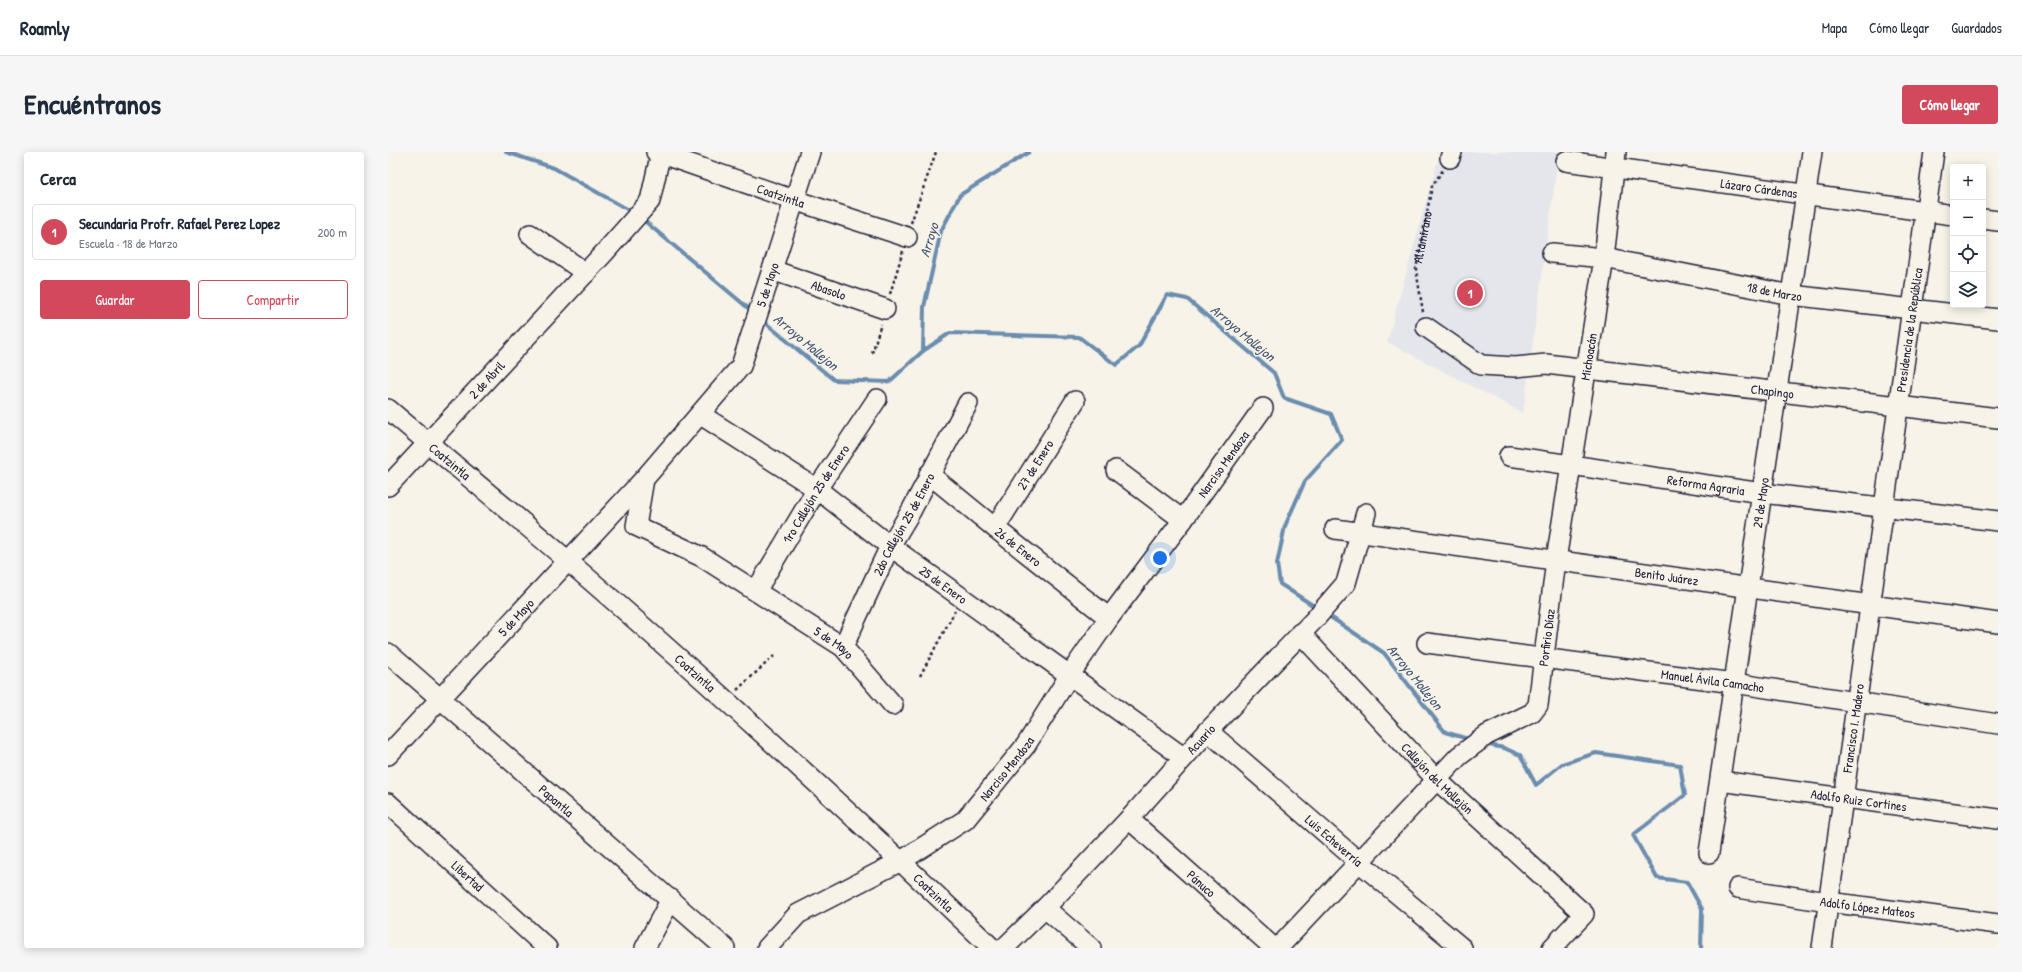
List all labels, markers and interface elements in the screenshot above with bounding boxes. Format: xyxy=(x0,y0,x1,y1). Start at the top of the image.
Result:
text: Roamly xyxy=(20,15,70,41)
text: Mapa xyxy=(1822,18,1847,37)
text: Cómo llegar xyxy=(1869,18,1929,37)
text: Guardados xyxy=(1951,18,2002,37)
text: Encuéntranos xyxy=(24,85,161,123)
button: Cómo llegar xyxy=(1902,85,1998,124)
map controls xyxy=(1950,164,1986,308)
button: + xyxy=(1950,164,1986,200)
text: Cerca xyxy=(40,167,76,190)
street label: Lázaro Cárdenas xyxy=(1720,174,1799,202)
street label: Coatzintla xyxy=(754,179,807,212)
button: − xyxy=(1950,200,1986,236)
street label: Altamirano xyxy=(1408,210,1436,265)
text: Secundaria Profr. Rafael Perez Lopez xyxy=(79,213,280,234)
water label: Arroyo xyxy=(914,219,944,260)
text: 1 xyxy=(52,223,56,241)
text: 200 m xyxy=(317,223,347,241)
text: Escuela · 18 de Marzo xyxy=(79,234,178,252)
button: locate xyxy=(1950,236,1986,272)
street label: 5 de Mayo xyxy=(752,260,783,309)
street label: Presidencia de la República xyxy=(1891,267,1927,393)
button: layers xyxy=(1950,272,1986,308)
street label: Abasolo xyxy=(809,275,849,304)
pin: 1 xyxy=(1457,278,1483,308)
street label: 18 de Marzo xyxy=(1746,278,1803,305)
button: Guardar xyxy=(40,280,190,319)
button: Compartir xyxy=(198,280,348,319)
water label: Arroyo Mollejon xyxy=(1206,300,1281,367)
water label: Arroyo Mollejon xyxy=(769,309,844,376)
street label: Michoacán xyxy=(1576,332,1601,382)
street label: 2 de Abril xyxy=(465,356,509,402)
street label: Chapingo xyxy=(1750,380,1795,403)
street label: Narciso Mendoza xyxy=(1193,427,1253,501)
street label: 27 de Enero xyxy=(1012,436,1057,493)
street label: Coatzintla xyxy=(425,438,475,484)
street label: 1ro Callejón 25 de Enero xyxy=(778,441,853,546)
street label: 2do Callejón 25 de Enero xyxy=(868,470,939,579)
street label: Reforma Agraria xyxy=(1666,470,1746,499)
street label: 29 de Mayo xyxy=(1748,476,1773,529)
street label: 26 de Enero xyxy=(991,522,1045,570)
your location xyxy=(1150,548,1170,568)
street label: 25 de Enero xyxy=(916,561,971,608)
street label: Benito Juárez xyxy=(1634,563,1700,590)
street label: 5 de Mayo xyxy=(494,594,538,640)
street label: Porfirio Díaz xyxy=(1534,607,1559,667)
street label: 5 de Mayo xyxy=(811,622,858,663)
water label: Arroyo Mollejon xyxy=(1382,640,1449,715)
street label: Coatzintla xyxy=(671,650,720,696)
street label: Manuel Ávila Camacho xyxy=(1660,665,1765,697)
street label: Francisco I. Madero xyxy=(1838,683,1868,775)
street label: Acuario xyxy=(1182,720,1219,758)
street label: Narciso Mendoza xyxy=(975,733,1038,805)
street label: Callejón del Mollejón xyxy=(1397,738,1478,818)
street label: Papantla xyxy=(535,780,578,821)
street label: Adolfo Ruiz Cortines xyxy=(1810,785,1908,815)
street label: Luis Echeverría xyxy=(1301,810,1367,870)
street label: Libertad xyxy=(448,856,488,895)
street label: Pánuco xyxy=(1183,866,1220,901)
street label: Coatzintla xyxy=(909,869,958,916)
street label: Adolfo López Mateos xyxy=(1819,892,1916,922)

